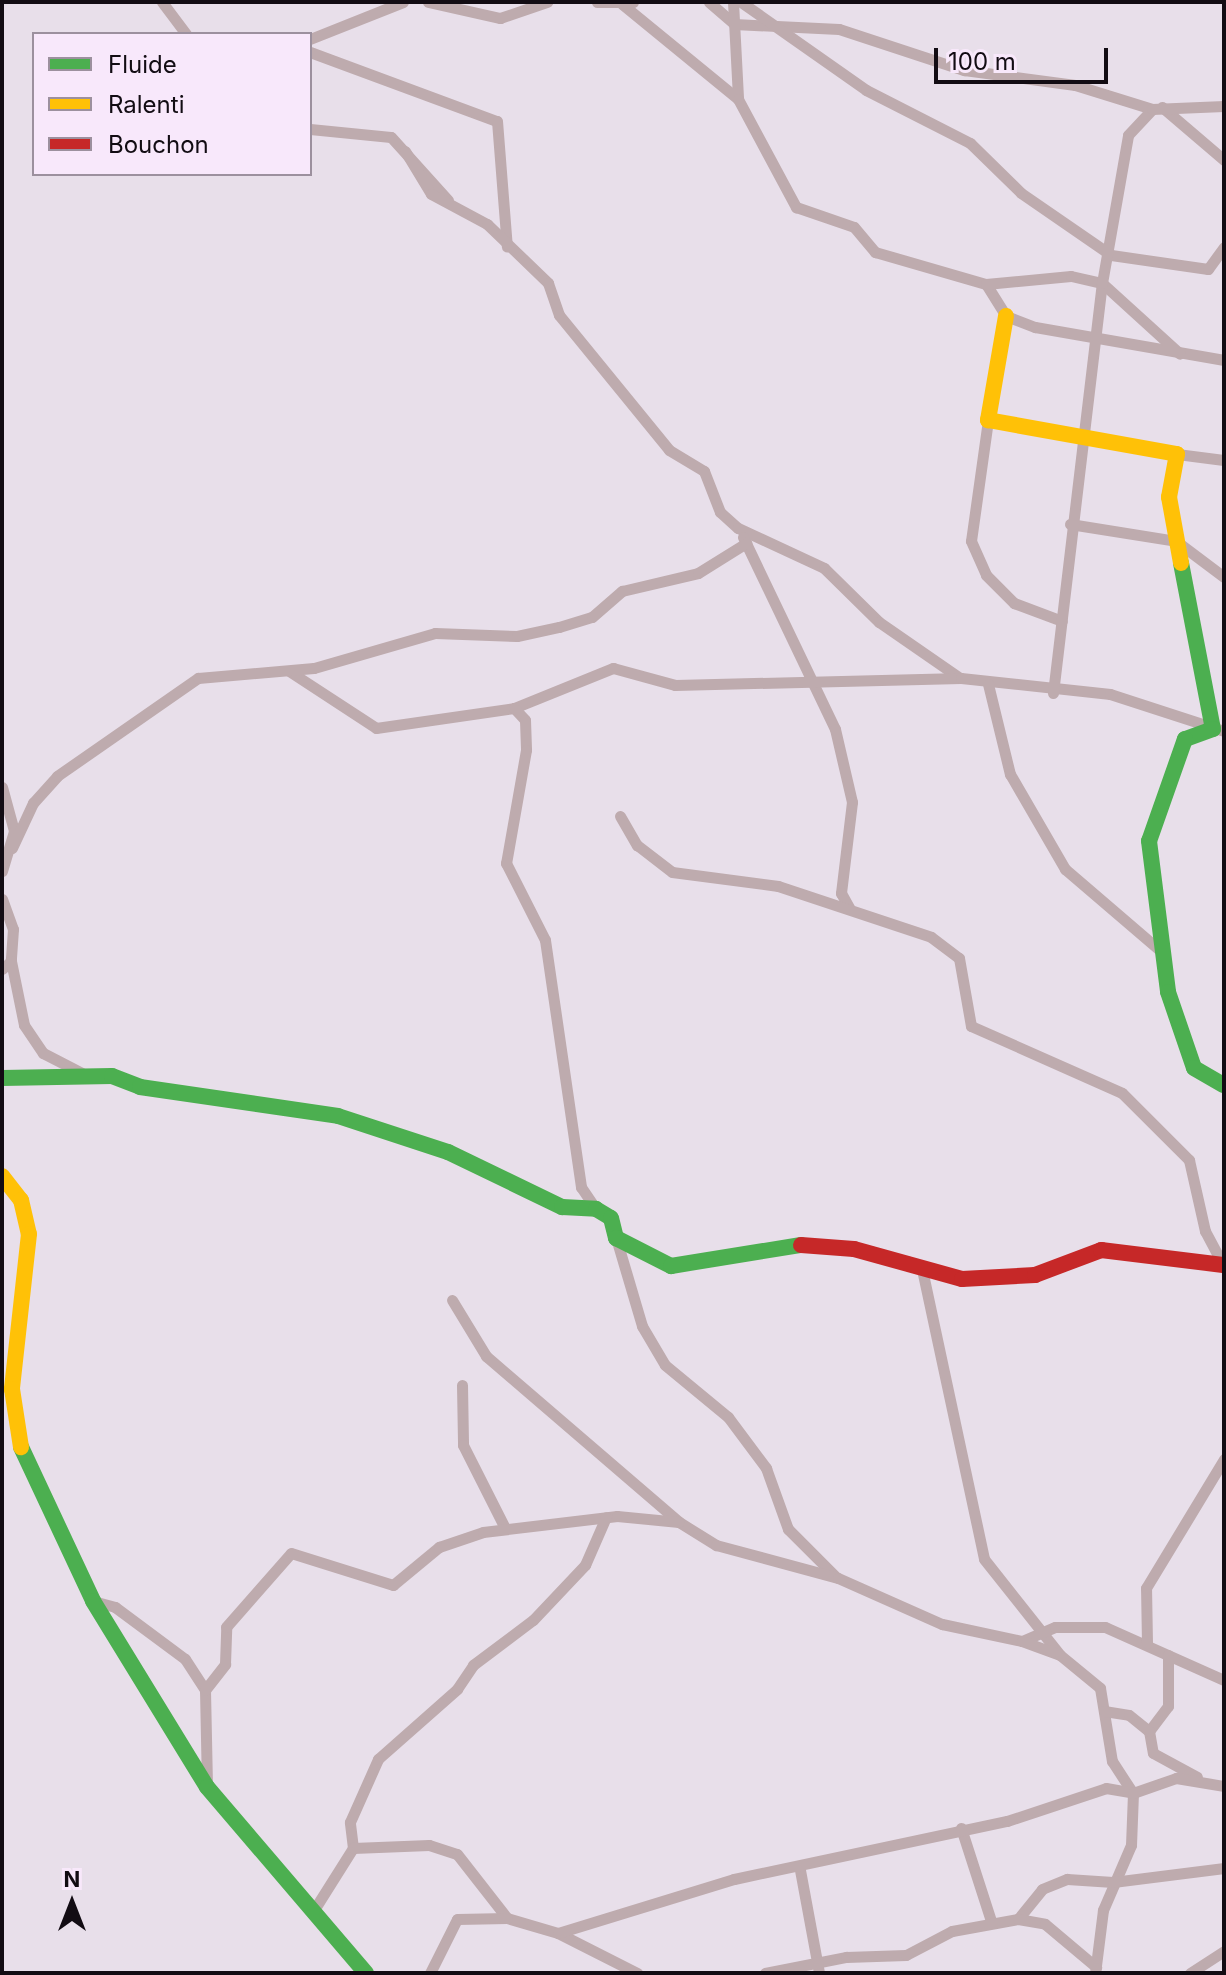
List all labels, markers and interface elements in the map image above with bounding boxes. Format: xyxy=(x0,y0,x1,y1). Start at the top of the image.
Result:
legend xyxy=(32,32,312,176)
scale bar xyxy=(938,32,1112,82)
text: 100 m xyxy=(948,47,1016,76)
text: Fluide xyxy=(108,50,177,79)
text: Ralenti xyxy=(108,90,184,119)
text: Bouchon xyxy=(108,130,209,159)
north arrow xyxy=(32,1863,112,1943)
text: N xyxy=(64,1866,80,1892)

